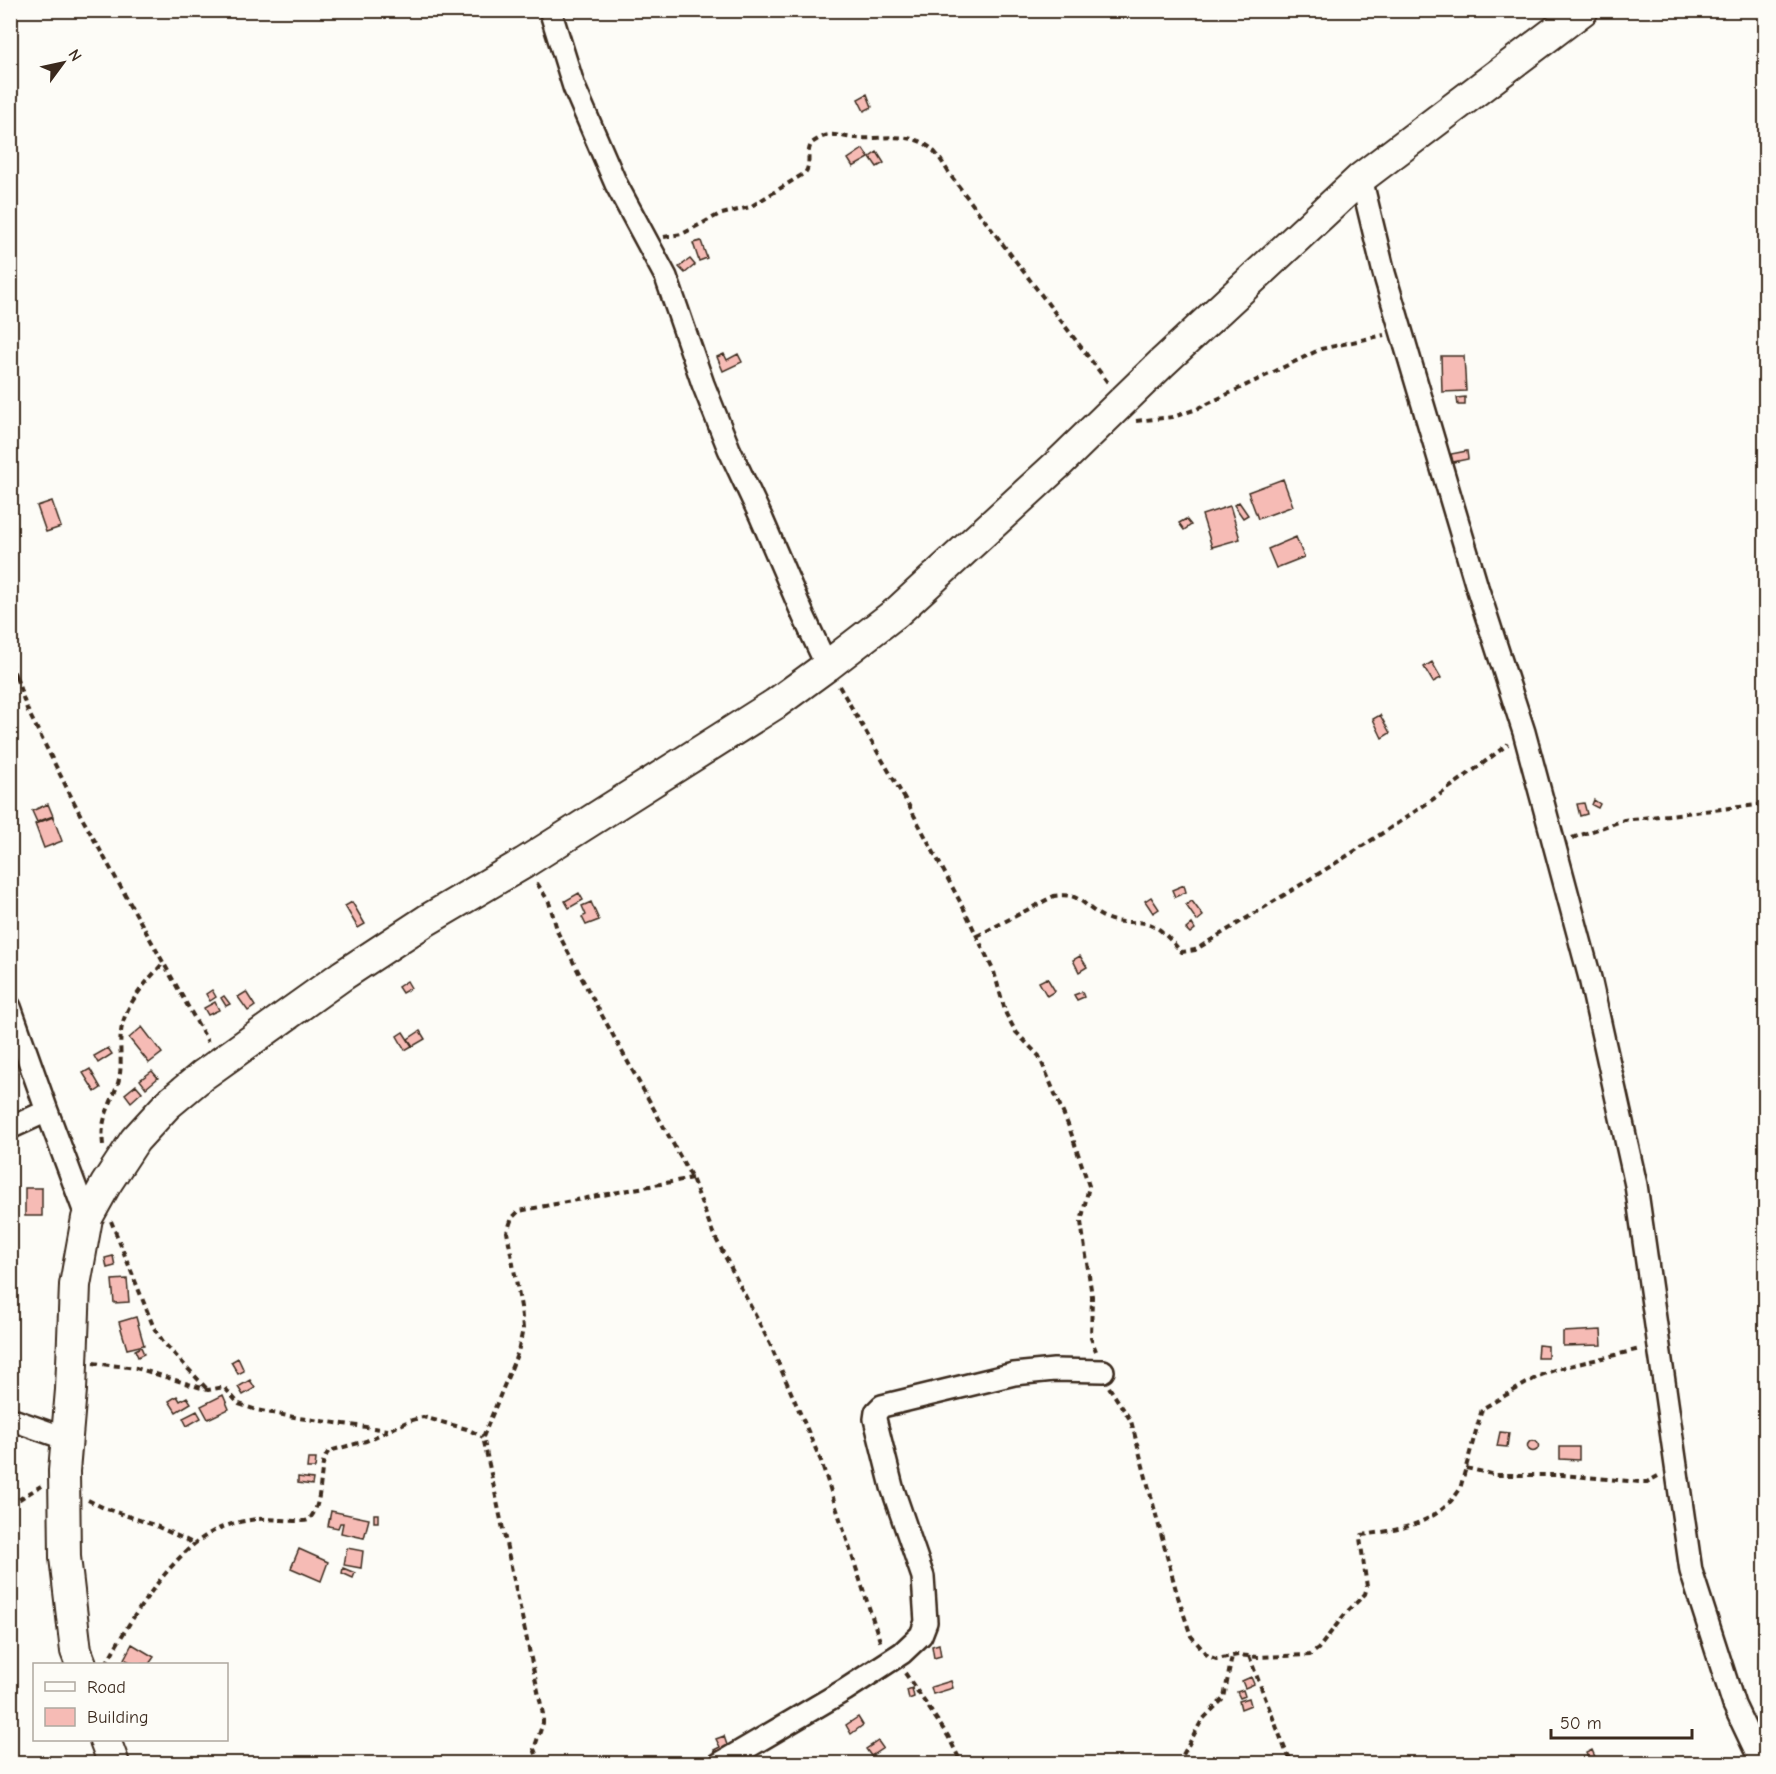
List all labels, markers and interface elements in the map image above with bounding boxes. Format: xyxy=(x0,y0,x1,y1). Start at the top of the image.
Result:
north arrow xyxy=(33,33,93,93)
text: N xyxy=(64,46,85,65)
legend xyxy=(33,1663,228,1741)
text: Road xyxy=(87,1677,126,1698)
scale bar xyxy=(1551,1702,1692,1740)
text: Building xyxy=(87,1707,149,1728)
text: 50 m xyxy=(1560,1713,1602,1734)

